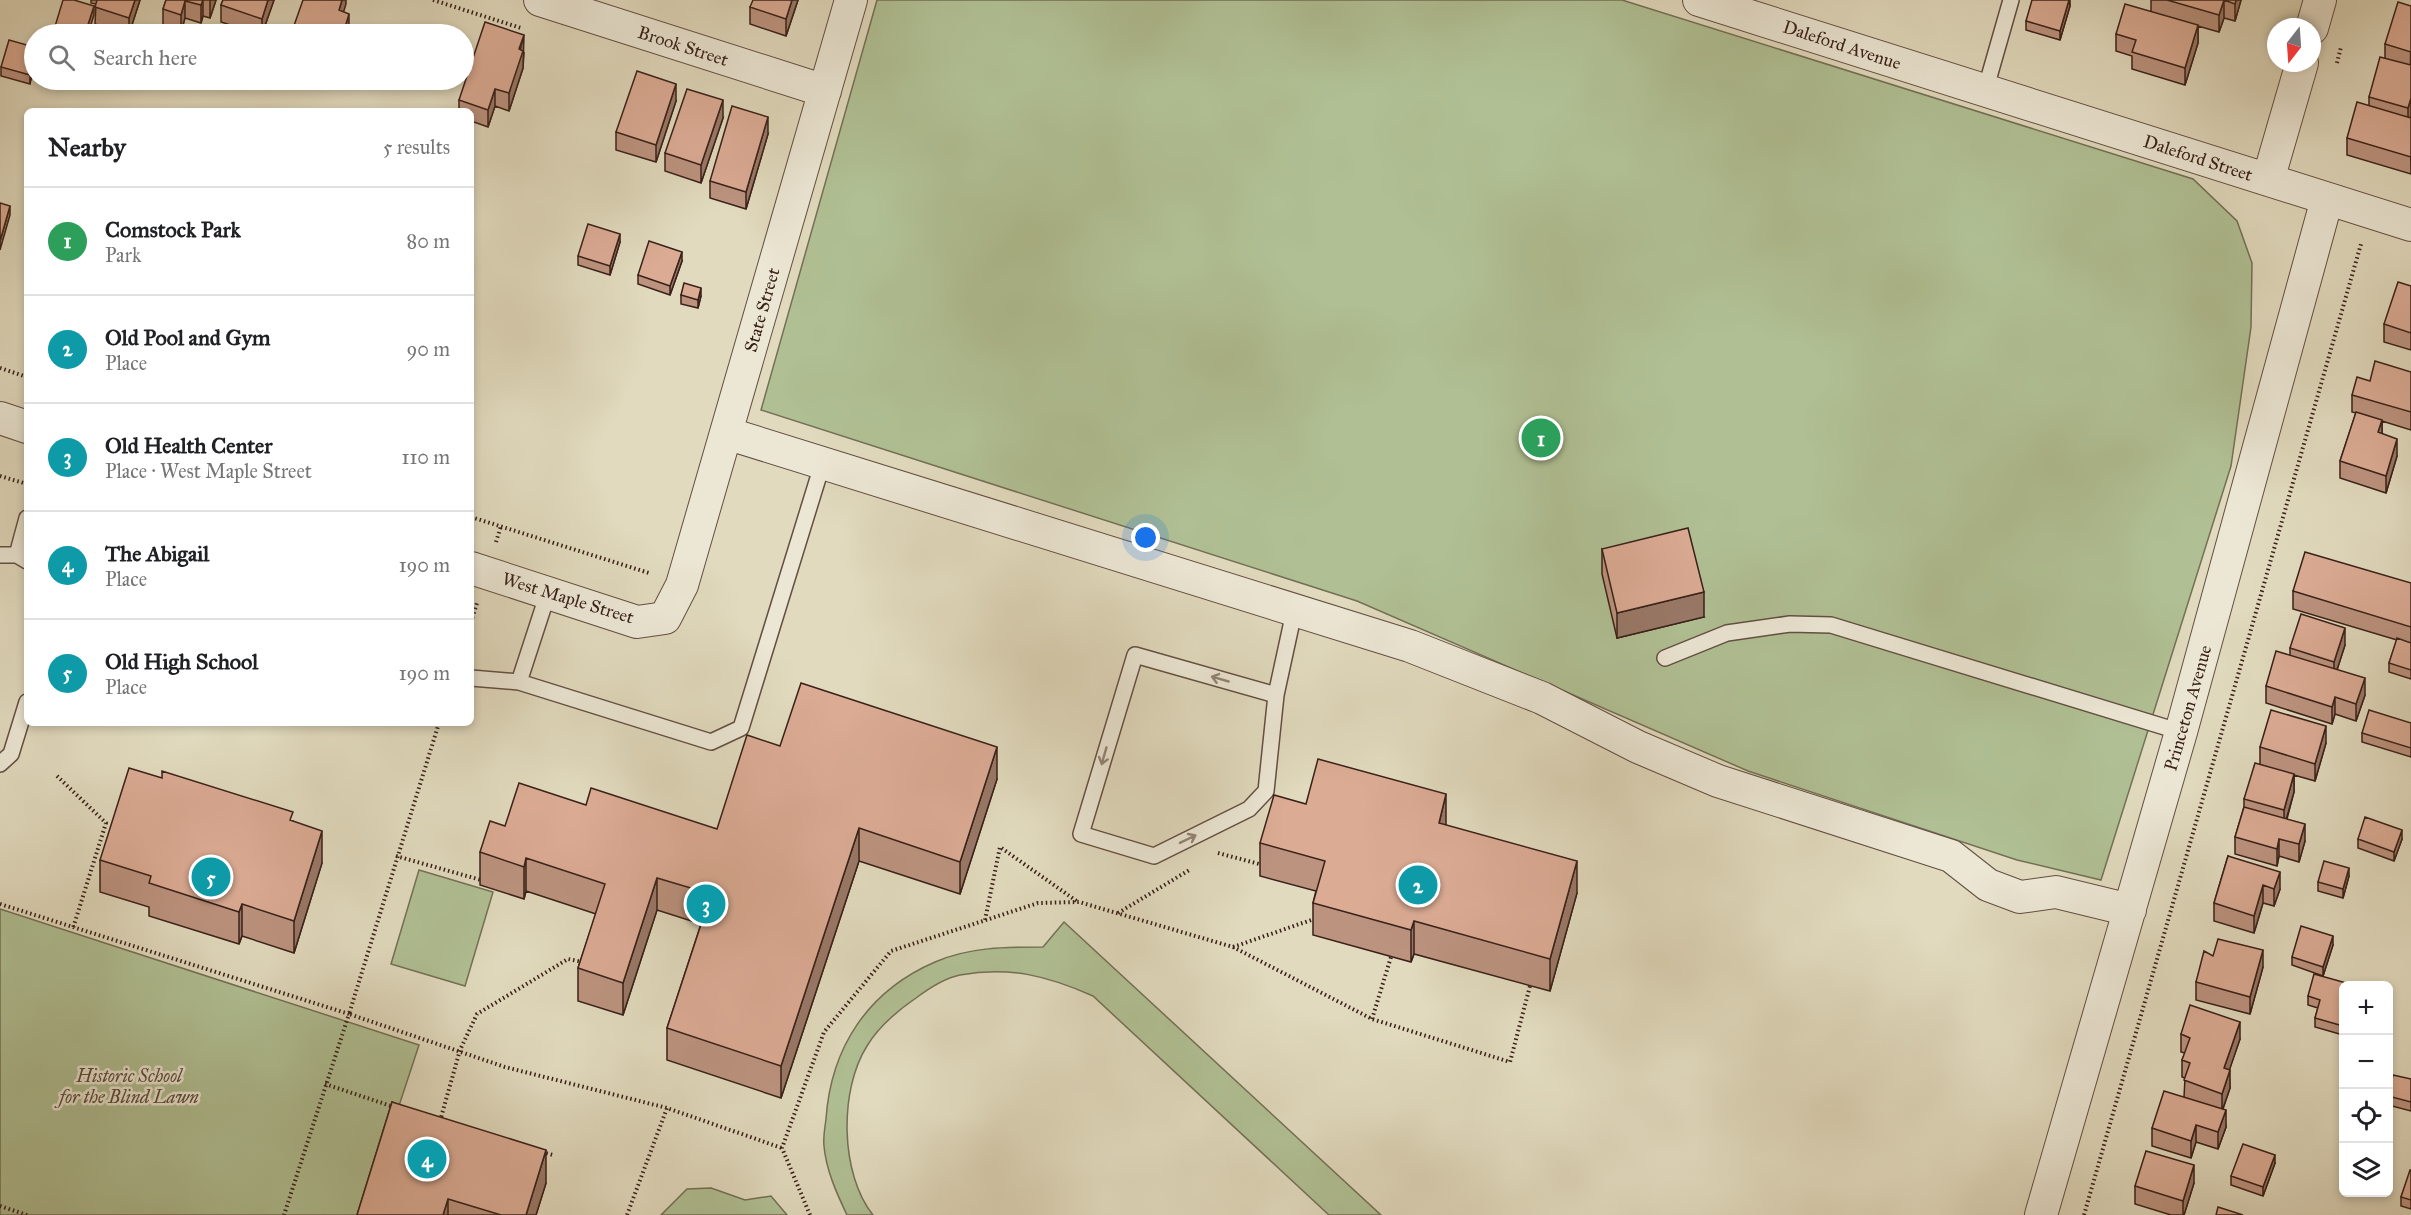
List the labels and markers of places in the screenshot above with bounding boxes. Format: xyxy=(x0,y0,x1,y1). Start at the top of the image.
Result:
pin: 1 xyxy=(1522,416,1560,460)
pin: 5 xyxy=(192,854,230,900)
pin: 2 xyxy=(1398,862,1438,908)
pin: 3 xyxy=(686,882,726,926)
pin: 4 xyxy=(408,1136,446,1182)

